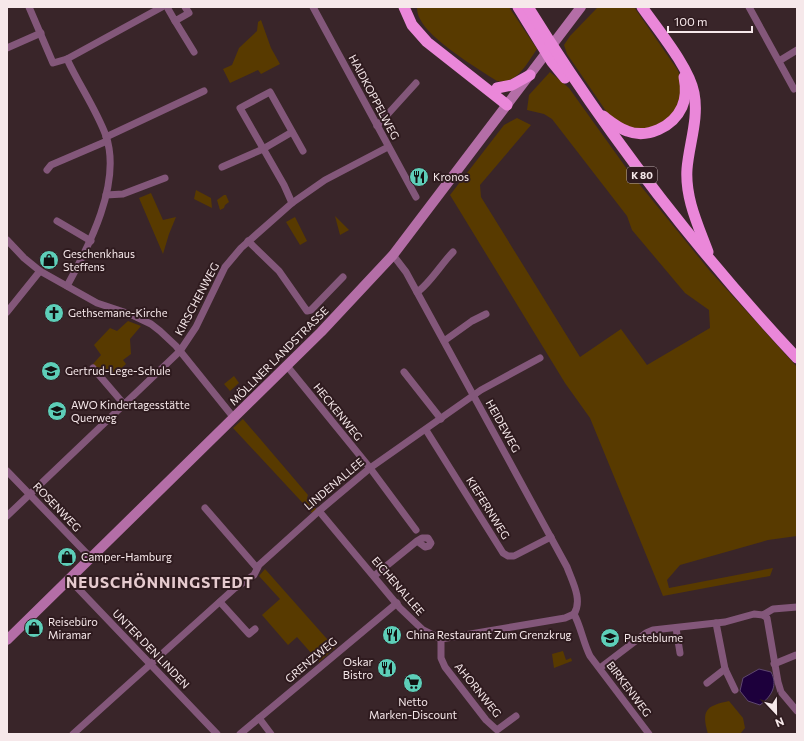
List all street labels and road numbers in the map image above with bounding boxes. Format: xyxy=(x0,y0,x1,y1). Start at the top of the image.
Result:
street label: HAIDKOPPELWEG xyxy=(347,52,402,142)
road number: K 80 xyxy=(627,167,657,183)
street label: KIRSCHENWEG xyxy=(172,260,221,337)
street label: MÖLLNER LANDSTRASSE xyxy=(226,303,331,408)
street label: HECKENWEG xyxy=(311,380,366,443)
street label: HEIDEWEG xyxy=(484,397,523,454)
street label: LINDENALLEE xyxy=(301,455,366,512)
street label: KIEFERNWEG xyxy=(464,474,513,541)
street label: ROSENWEG xyxy=(31,479,84,534)
street label: EICHENALLEE xyxy=(369,554,427,618)
street label: UNTER DEN LINDEN xyxy=(110,606,193,691)
street label: GRENZWEG xyxy=(282,634,339,685)
street label: BIRKENWEG xyxy=(604,659,654,719)
street label: AHORNWEG xyxy=(452,660,504,720)

